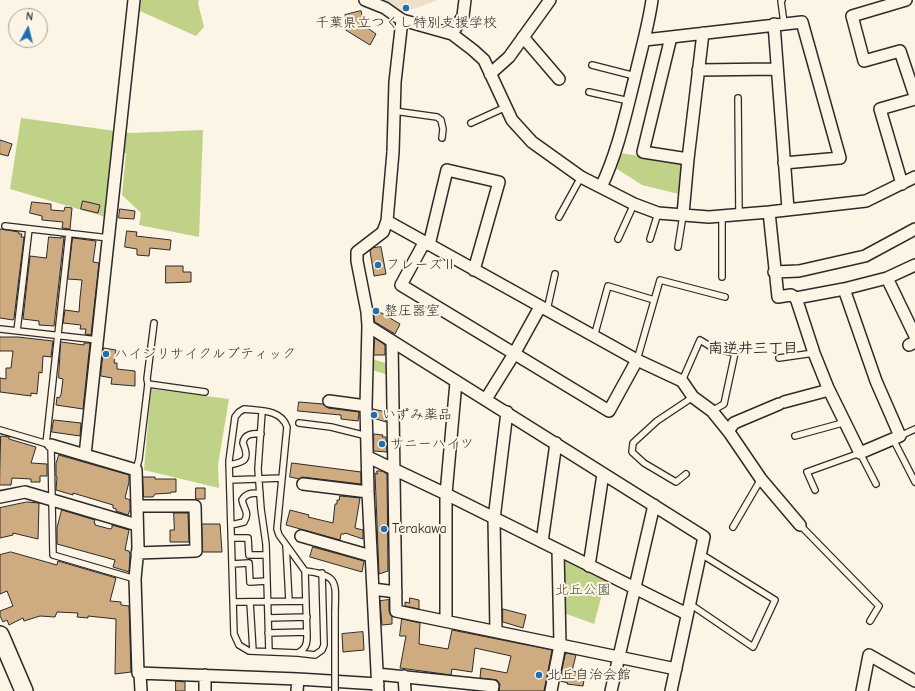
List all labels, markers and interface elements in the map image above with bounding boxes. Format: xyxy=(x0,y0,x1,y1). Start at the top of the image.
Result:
marker: 千葉県立つくし特別支援学校 xyxy=(401,3,411,13)
north arrow xyxy=(8,8,48,48)
text: N xyxy=(25,10,34,23)
place label: 千葉県立つくし特別支援学校 xyxy=(315,15,497,31)
place label: フレーズⅡ xyxy=(386,257,457,273)
marker: フレーズⅡ xyxy=(373,260,383,270)
place label: 整圧器室 xyxy=(384,303,440,319)
marker: 整圧器室 xyxy=(371,306,381,316)
district label: 南逆井三丁目 xyxy=(708,340,798,358)
place label: ハイジリサイクルブティック xyxy=(114,346,296,362)
marker: ハイジリサイクルブティック xyxy=(101,349,111,359)
place label: いずみ薬品 xyxy=(382,407,452,423)
marker: いずみ薬品 xyxy=(369,410,379,420)
place label: サニーハイツ xyxy=(390,436,474,452)
marker: サニーハイツ xyxy=(377,439,387,449)
place label: Terakawa xyxy=(392,521,447,537)
marker: Terakawa xyxy=(379,524,389,534)
park label: 北丘公園 xyxy=(555,582,611,598)
place label: 北丘自治会館 xyxy=(547,667,631,683)
marker: 北丘自治会館 xyxy=(534,670,544,680)

